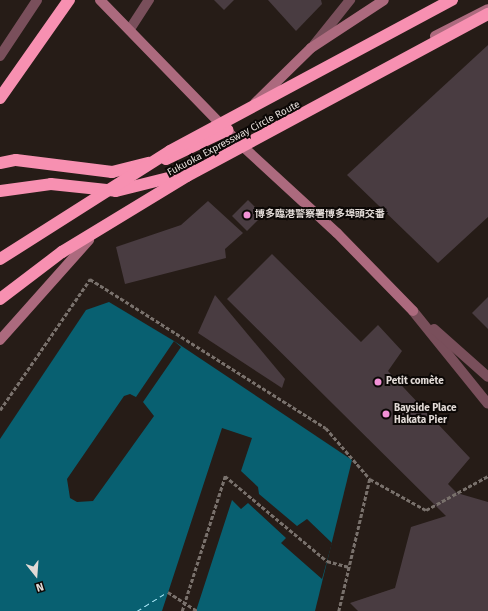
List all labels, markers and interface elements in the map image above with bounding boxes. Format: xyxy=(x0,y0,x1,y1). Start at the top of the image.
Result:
street label: Fukuoka Expressway Circle Route xyxy=(166,99,302,179)
place label: 博多臨港警察署博多埠頭交番 xyxy=(255,209,385,221)
marker: 博多臨港警察署博多埠頭交番 xyxy=(242,210,252,220)
place label: Petit comète xyxy=(386,376,444,388)
marker: Petit comète xyxy=(373,377,383,387)
place label: Bayside Place Hakata Pier xyxy=(394,402,457,426)
marker: Bayside Place Hakata Pier xyxy=(381,409,391,419)
north arrow xyxy=(16,555,56,595)
text: N xyxy=(34,580,45,594)

